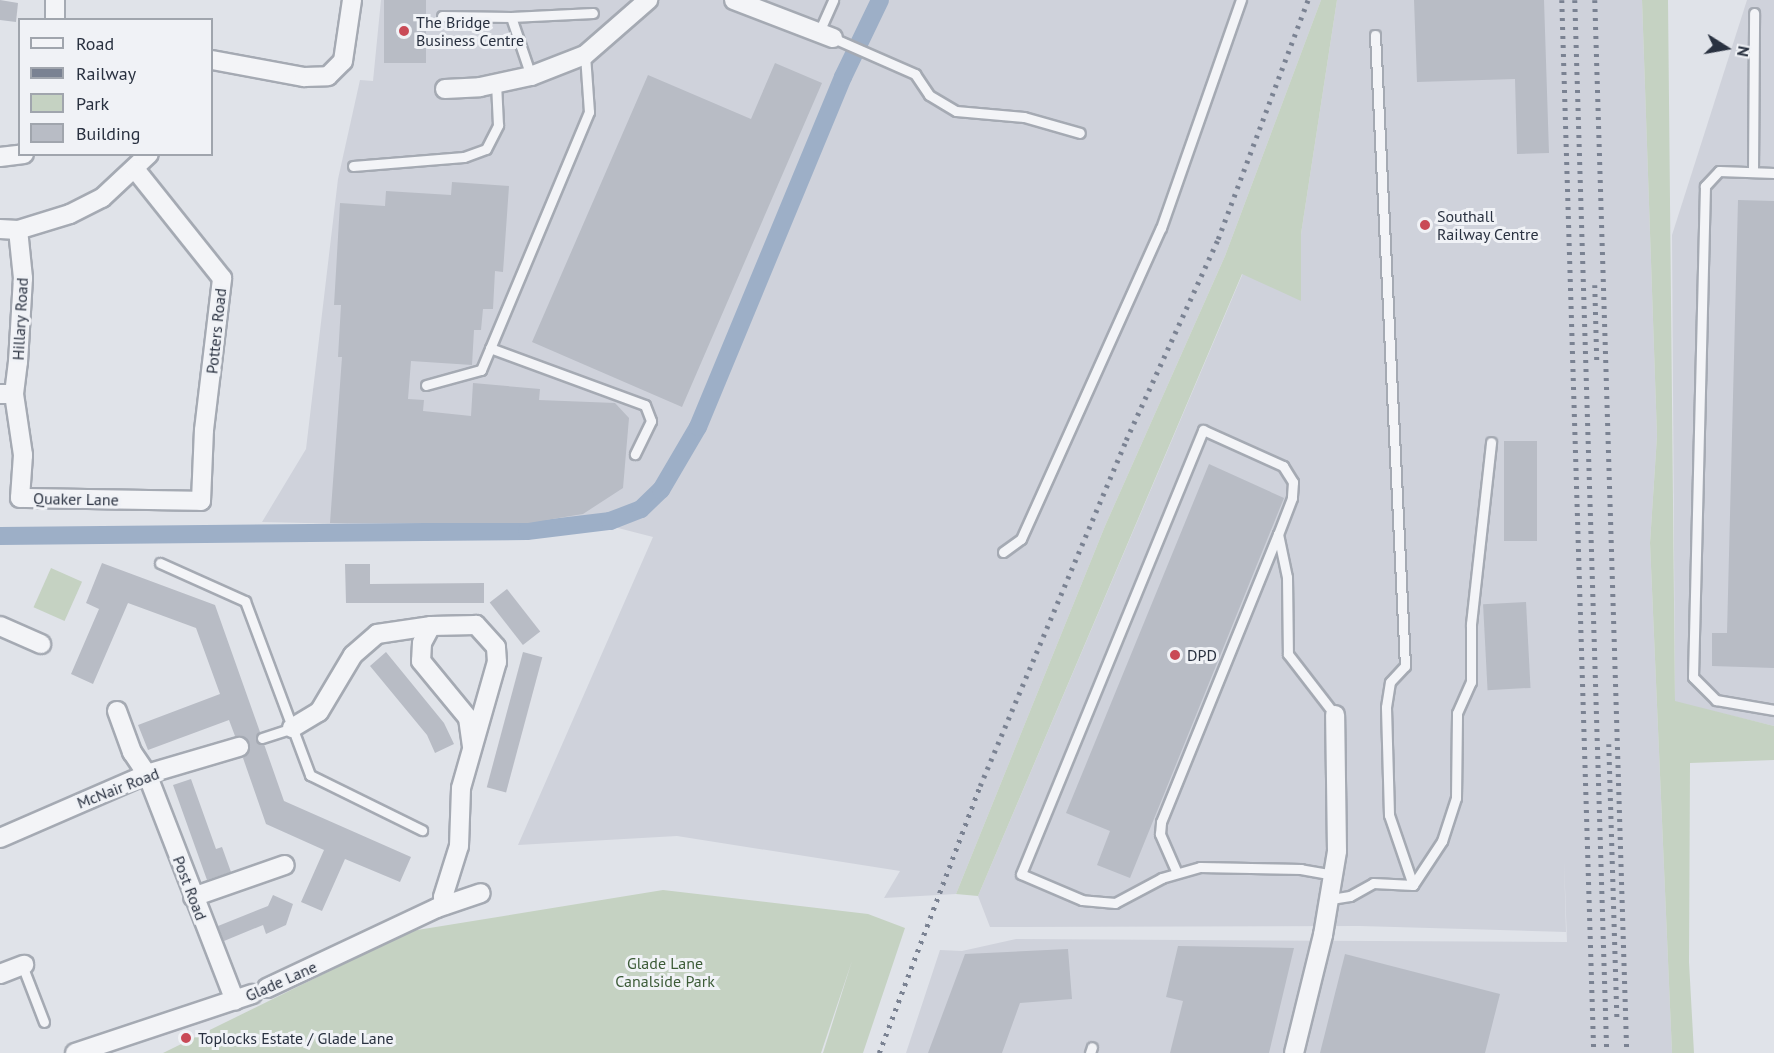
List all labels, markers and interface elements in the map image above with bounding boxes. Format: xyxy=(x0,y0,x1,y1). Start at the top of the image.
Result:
place label: The Bridge Business Centre xyxy=(416,12,524,50)
legend xyxy=(18,18,213,156)
north arrow xyxy=(1696,18,1756,78)
marker: The Bridge Business Centre xyxy=(397,24,411,38)
text: Road xyxy=(76,32,114,55)
text: N xyxy=(1733,44,1754,58)
text: Railway xyxy=(76,62,136,85)
text: Park xyxy=(76,92,109,115)
text: Building xyxy=(76,122,140,145)
place label: Southall Railway Centre xyxy=(1437,206,1539,244)
marker: Southall Railway Centre xyxy=(1418,218,1432,232)
street label: Hillary Road xyxy=(8,277,32,361)
street label: Potters Road xyxy=(202,287,230,375)
street label: Quaker Lane xyxy=(33,489,119,509)
place label: DPD xyxy=(1187,645,1217,665)
marker: DPD xyxy=(1168,648,1182,662)
street label: McNair Road xyxy=(74,764,162,812)
street label: Post Road xyxy=(169,853,211,923)
park label: Glade Lane Canalside Park xyxy=(615,953,715,991)
street label: Glade Lane xyxy=(242,957,320,1005)
place label: Toplocks Estate / Glade Lane xyxy=(198,1028,394,1048)
marker: Toplocks Estate / Glade Lane xyxy=(179,1031,193,1045)

